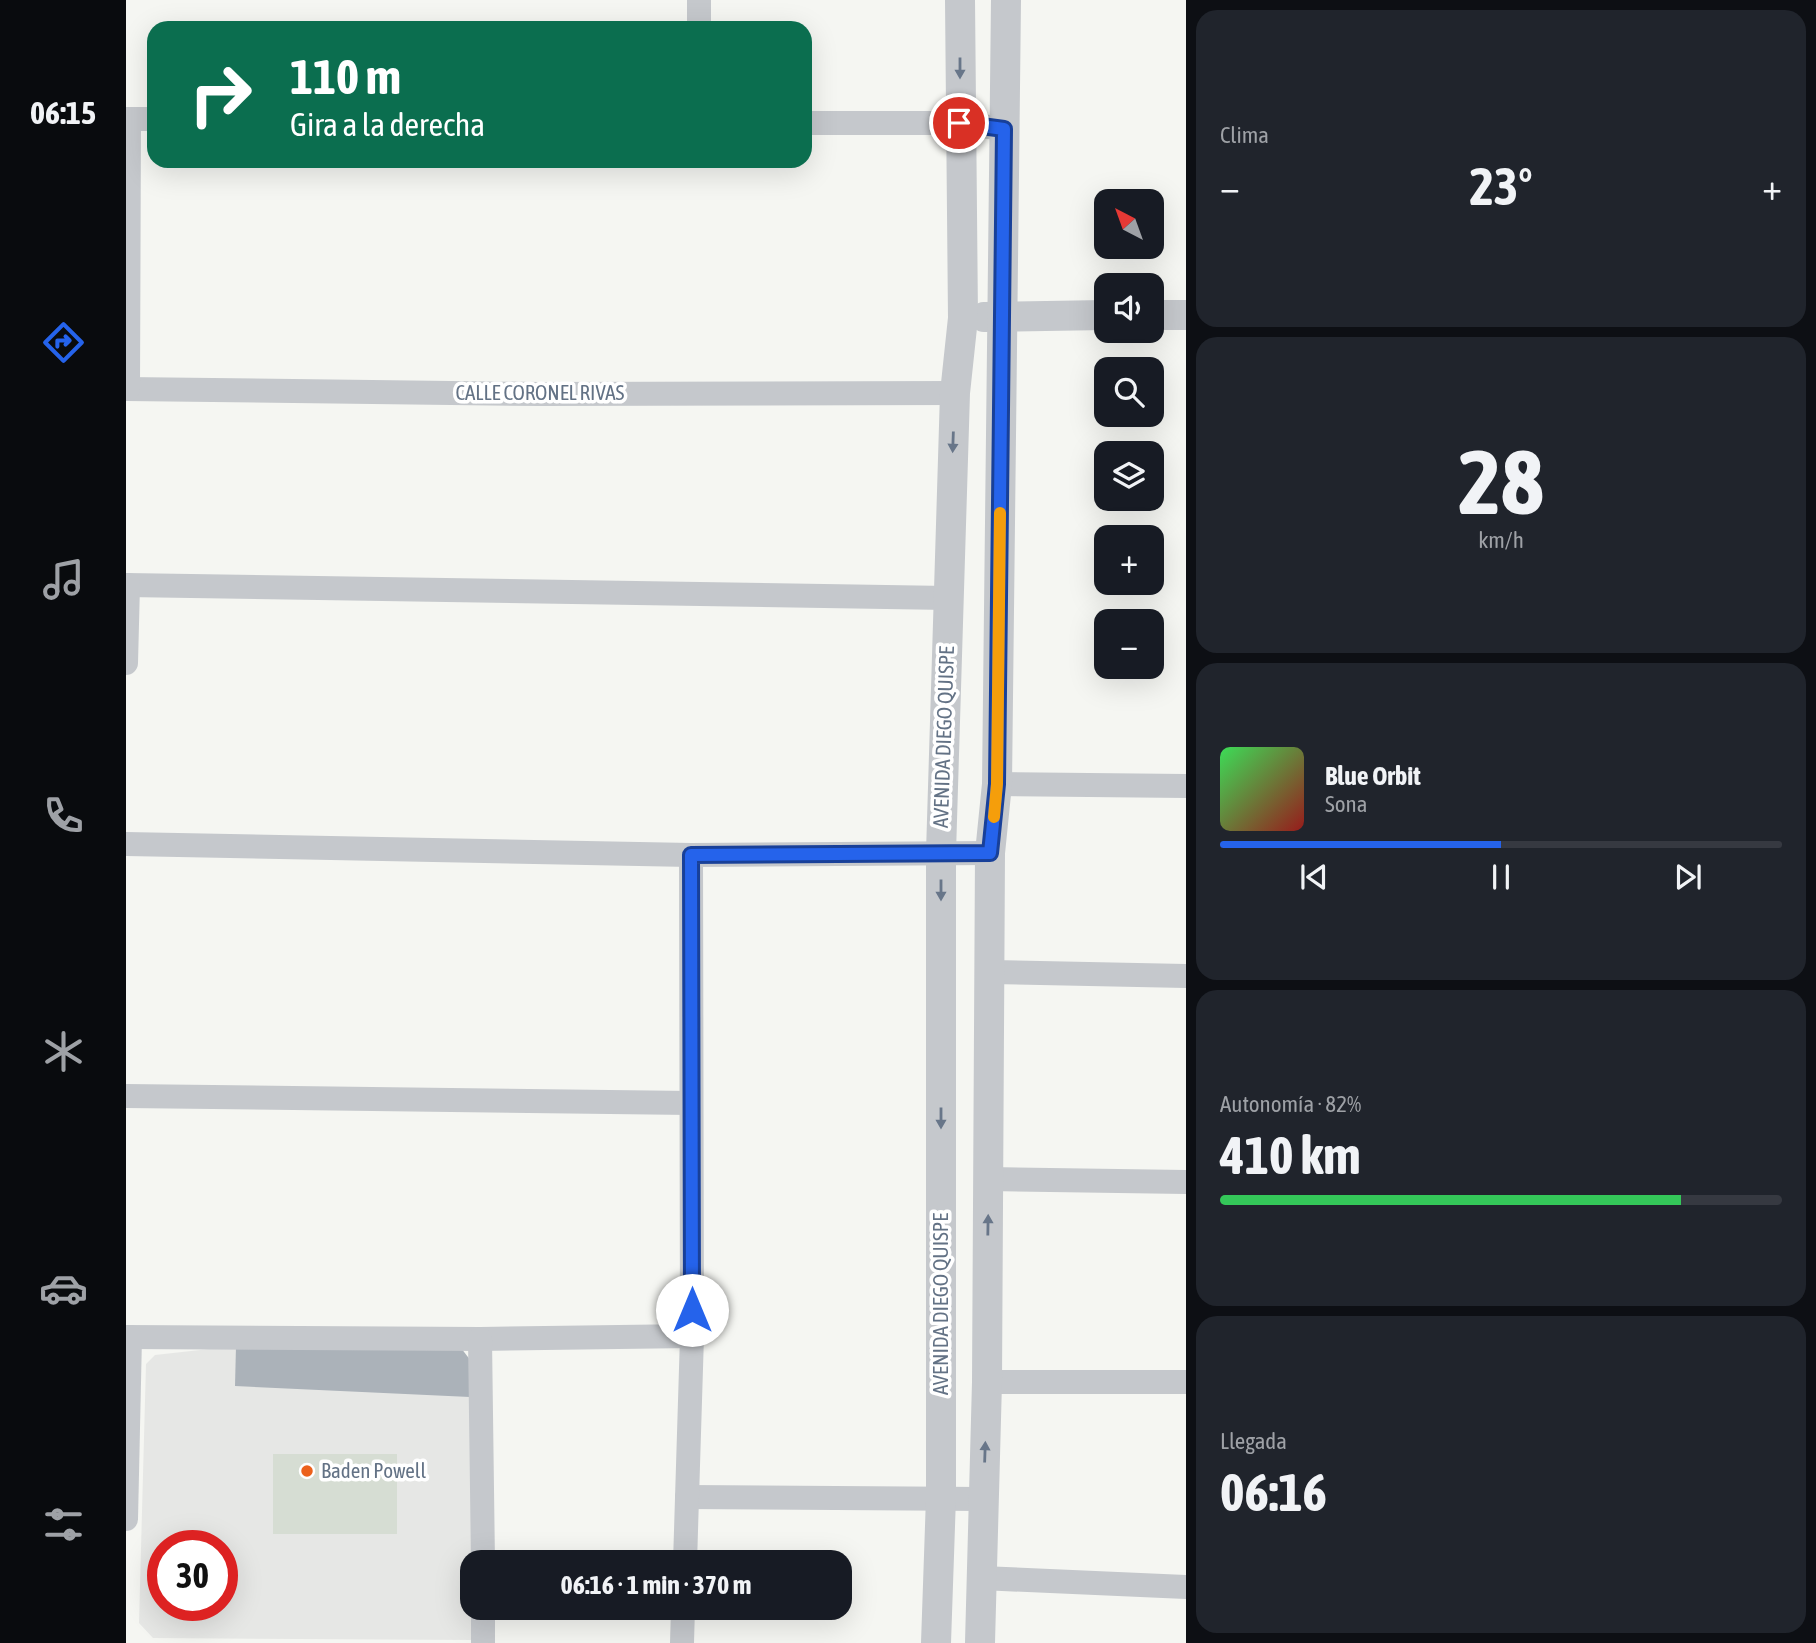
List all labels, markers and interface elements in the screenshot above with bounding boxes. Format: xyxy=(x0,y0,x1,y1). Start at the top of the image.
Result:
text: 110 m xyxy=(290,48,401,104)
icon: right xyxy=(175,49,266,140)
one-way arrow xyxy=(954,57,966,79)
pin xyxy=(929,93,989,153)
text: 06:15 xyxy=(30,94,96,131)
icon: arrive xyxy=(940,104,978,142)
text: Gira a la derecha xyxy=(290,106,485,143)
text: Clima xyxy=(1220,122,1269,148)
text: 23° xyxy=(1469,156,1533,216)
text: − xyxy=(1220,165,1240,208)
text: + xyxy=(1762,165,1782,208)
north arrow xyxy=(1094,189,1164,259)
map controls xyxy=(1094,189,1164,679)
button: sound xyxy=(1094,273,1164,343)
icon: directions xyxy=(39,318,88,367)
button: search xyxy=(1094,357,1164,427)
street label: CALLE CORONEL RIVAS xyxy=(456,380,625,404)
text: 28 xyxy=(1458,429,1544,533)
one-way arrow xyxy=(947,432,959,454)
button: layers xyxy=(1094,441,1164,511)
button: + xyxy=(1094,525,1164,595)
text: km/h xyxy=(1478,527,1524,553)
icon: music xyxy=(39,555,88,604)
button: − xyxy=(1094,609,1164,679)
street label: AVENIDA DIEGO QUISPE xyxy=(928,645,958,828)
text: Blue Orbit xyxy=(1325,761,1421,791)
icon: phone xyxy=(39,791,88,840)
text: Sona xyxy=(1325,791,1367,817)
icon: previous xyxy=(1295,858,1333,896)
icon: pause xyxy=(1482,858,1520,896)
icon: next xyxy=(1669,858,1707,896)
one-way arrow xyxy=(935,879,947,901)
icon: climate xyxy=(39,1027,88,1076)
text: Autonomía · 82% xyxy=(1220,1091,1361,1117)
one-way arrow xyxy=(935,1107,947,1129)
text: 410 km xyxy=(1220,1125,1361,1185)
street label: AVENIDA DIEGO QUISPE xyxy=(928,1213,952,1395)
one-way arrow xyxy=(983,1214,994,1236)
icon: car xyxy=(39,1264,88,1313)
position arrow xyxy=(655,1273,729,1347)
text: Llegada xyxy=(1220,1428,1287,1454)
one-way arrow xyxy=(979,1441,990,1463)
place label: Baden Powell xyxy=(321,1458,426,1482)
text: 06:16 xyxy=(1220,1462,1327,1522)
marker: Baden Powell xyxy=(299,1463,315,1479)
icon: filters xyxy=(39,1500,88,1549)
speed limit sign: 30 xyxy=(147,1530,238,1621)
text: 06:16 · 1 min · 370 m xyxy=(561,1570,751,1600)

